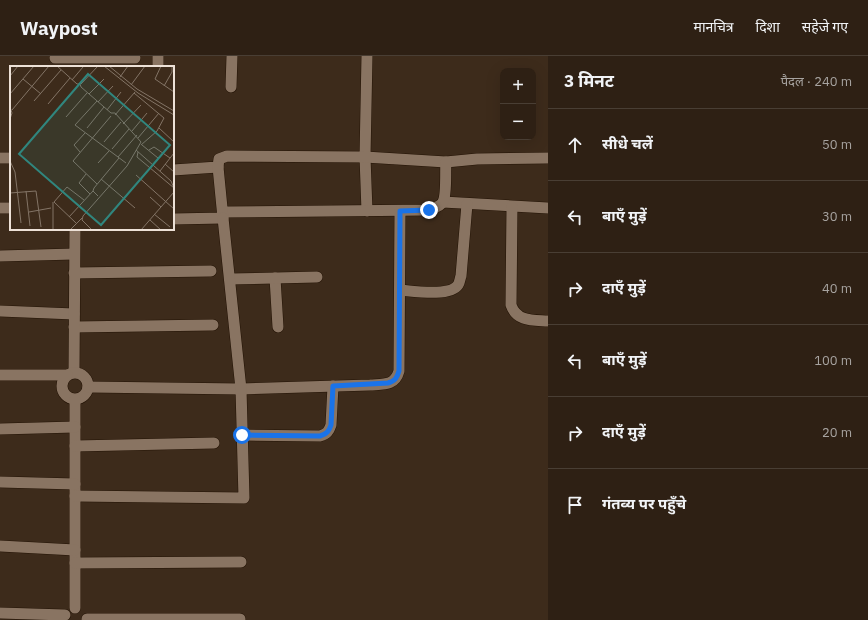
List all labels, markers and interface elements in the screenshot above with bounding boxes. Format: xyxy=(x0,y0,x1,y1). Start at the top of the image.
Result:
text: Waypost xyxy=(20,16,98,40)
text: मानचित्र xyxy=(694,18,734,36)
text: दिशा xyxy=(756,18,780,36)
text: सहेजे गए xyxy=(802,18,848,36)
inset map xyxy=(10,66,174,230)
map controls xyxy=(500,68,536,140)
button: + xyxy=(500,68,536,104)
text: 3 मिनट xyxy=(564,70,614,92)
text: पैदल · 240 m xyxy=(781,73,852,90)
button: − xyxy=(500,104,536,140)
icon: ahead xyxy=(564,134,586,156)
text: सीधे चलें xyxy=(602,134,653,153)
text: 50 m xyxy=(822,136,852,153)
route end xyxy=(420,201,438,219)
icon: left xyxy=(564,206,586,228)
text: बाएँ मुड़ें xyxy=(602,206,647,225)
text: 30 m xyxy=(822,208,852,225)
icon: right xyxy=(564,278,586,300)
text: दाएँ मुड़ें xyxy=(602,278,646,297)
text: 40 m xyxy=(822,280,852,297)
icon: left xyxy=(564,350,586,372)
text: बाएँ मुड़ें xyxy=(602,350,647,369)
text: 100 m xyxy=(814,352,852,369)
icon: right xyxy=(564,422,586,444)
text: दाएँ मुड़ें xyxy=(602,422,646,441)
text: 20 m xyxy=(822,424,852,441)
route start xyxy=(233,426,251,444)
icon: arrive xyxy=(564,494,586,516)
text: गंतव्य पर पहुँचे xyxy=(602,494,686,513)

